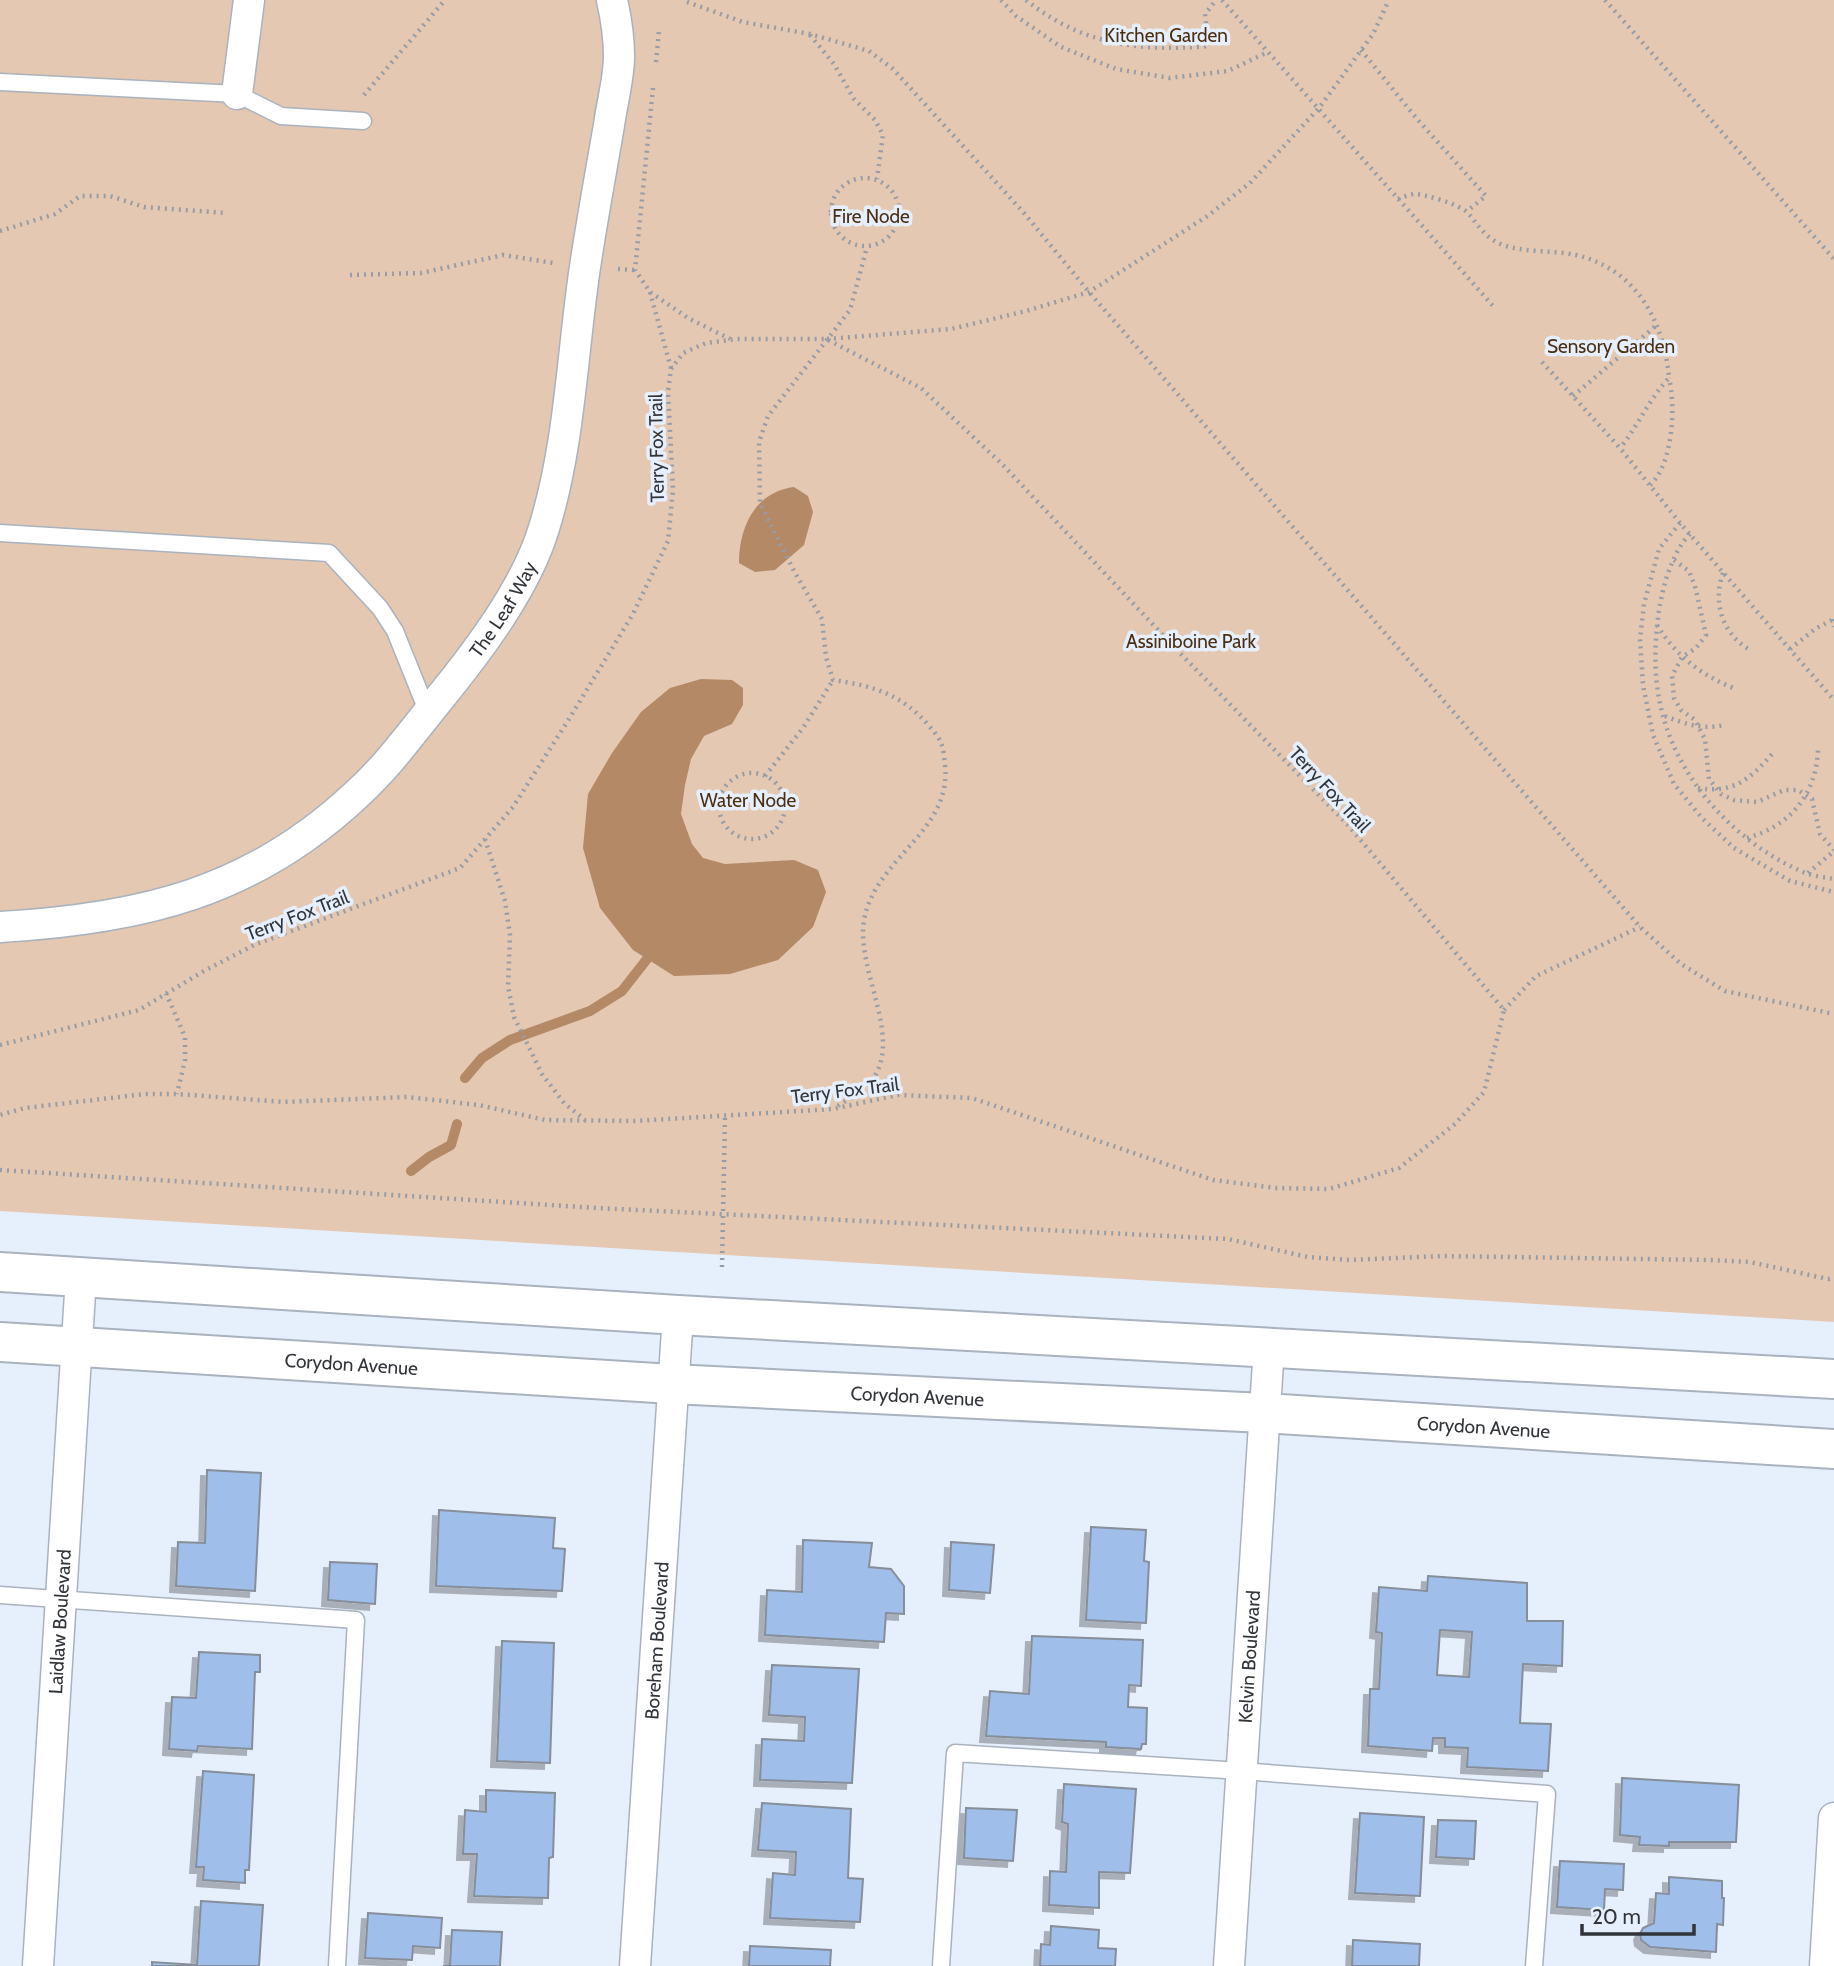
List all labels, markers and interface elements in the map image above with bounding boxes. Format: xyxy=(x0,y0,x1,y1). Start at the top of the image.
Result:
park label: Kitchen Garden xyxy=(1104,24,1228,47)
park label: Fire Node xyxy=(832,205,910,228)
park label: Sensory Garden xyxy=(1547,335,1675,358)
street label: Terry Fox Trail xyxy=(644,393,669,503)
street label: The Leaf Way xyxy=(465,558,542,662)
park label: Assiniboine Park xyxy=(1126,630,1256,653)
street label: Terry Fox Trail xyxy=(1284,742,1375,837)
park label: Water Node xyxy=(700,789,796,812)
street label: Terry Fox Trail xyxy=(242,885,352,946)
street label: Terry Fox Trail xyxy=(790,1072,901,1109)
street label: Corydon Avenue xyxy=(284,1349,419,1380)
street label: Corydon Avenue xyxy=(850,1382,985,1411)
street label: Corydon Avenue xyxy=(1416,1412,1551,1443)
street label: Laidlaw Boulevard xyxy=(44,1549,76,1695)
street label: Boreham Boulevard xyxy=(640,1561,674,1720)
street label: Kelvin Boulevard xyxy=(1234,1590,1265,1724)
scale bar xyxy=(1582,1892,1694,1936)
text: 20 m xyxy=(1592,1904,1641,1929)

